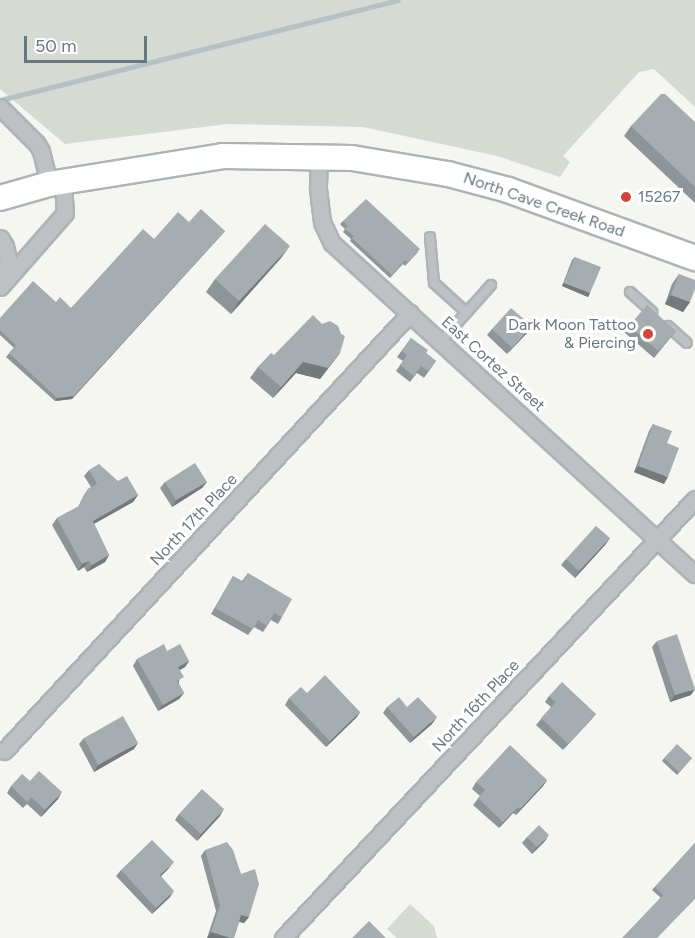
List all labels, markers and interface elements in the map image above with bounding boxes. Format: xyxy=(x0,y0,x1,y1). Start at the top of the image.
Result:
scale bar xyxy=(27,24,150,62)
text: 50 m xyxy=(35,35,77,57)
street label: North Cave Creek Road xyxy=(461,168,627,242)
place label: 15267 xyxy=(638,187,680,207)
marker: 15267 xyxy=(619,190,633,204)
street label: East Cortez Street xyxy=(437,312,549,416)
place label: Dark Moon Tattoo & Piercing xyxy=(508,315,636,353)
marker: Dark Moon Tattoo & Piercing xyxy=(641,327,655,341)
street label: North 17th Place xyxy=(147,470,241,570)
street label: North 16th Place xyxy=(428,656,524,756)

